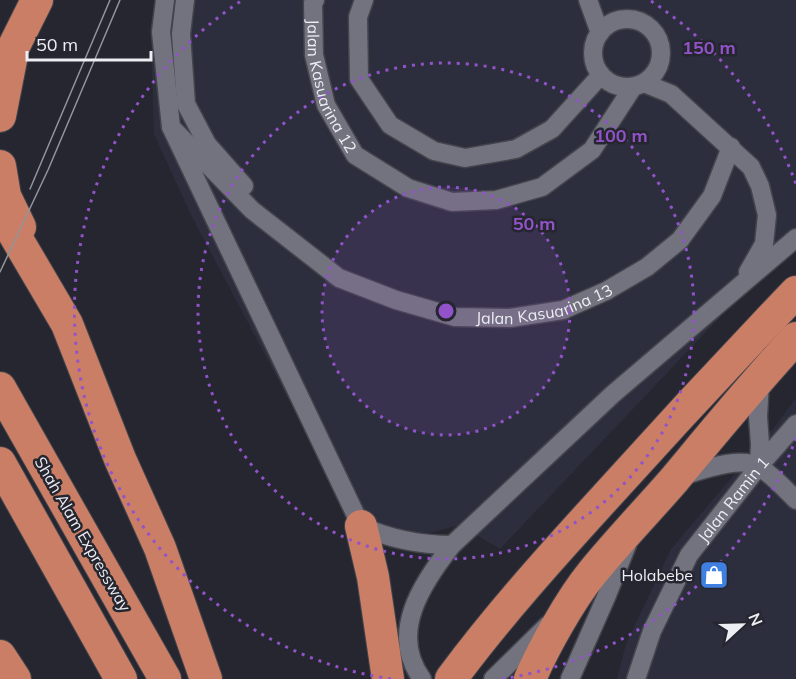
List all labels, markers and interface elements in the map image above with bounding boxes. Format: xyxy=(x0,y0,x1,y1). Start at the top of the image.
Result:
street label: Jalan Kasuarina 12 xyxy=(303,19,361,156)
scale bar xyxy=(27,24,152,62)
text: 50 m xyxy=(36,33,78,56)
text: 150 m xyxy=(682,36,736,59)
text: 100 m xyxy=(594,124,648,147)
text: 50 m xyxy=(513,212,555,235)
street label: Jalan Kasuarina 13 xyxy=(476,279,616,328)
centre of rings xyxy=(436,301,456,321)
street label: Jalan Ramin 1 xyxy=(693,452,773,546)
street label: Shah Alam Expressway xyxy=(31,453,136,615)
shop icon: Holabebe xyxy=(698,559,730,591)
place label: Holabebe xyxy=(622,565,693,585)
north arrow xyxy=(712,595,772,655)
text: N xyxy=(744,610,767,629)

